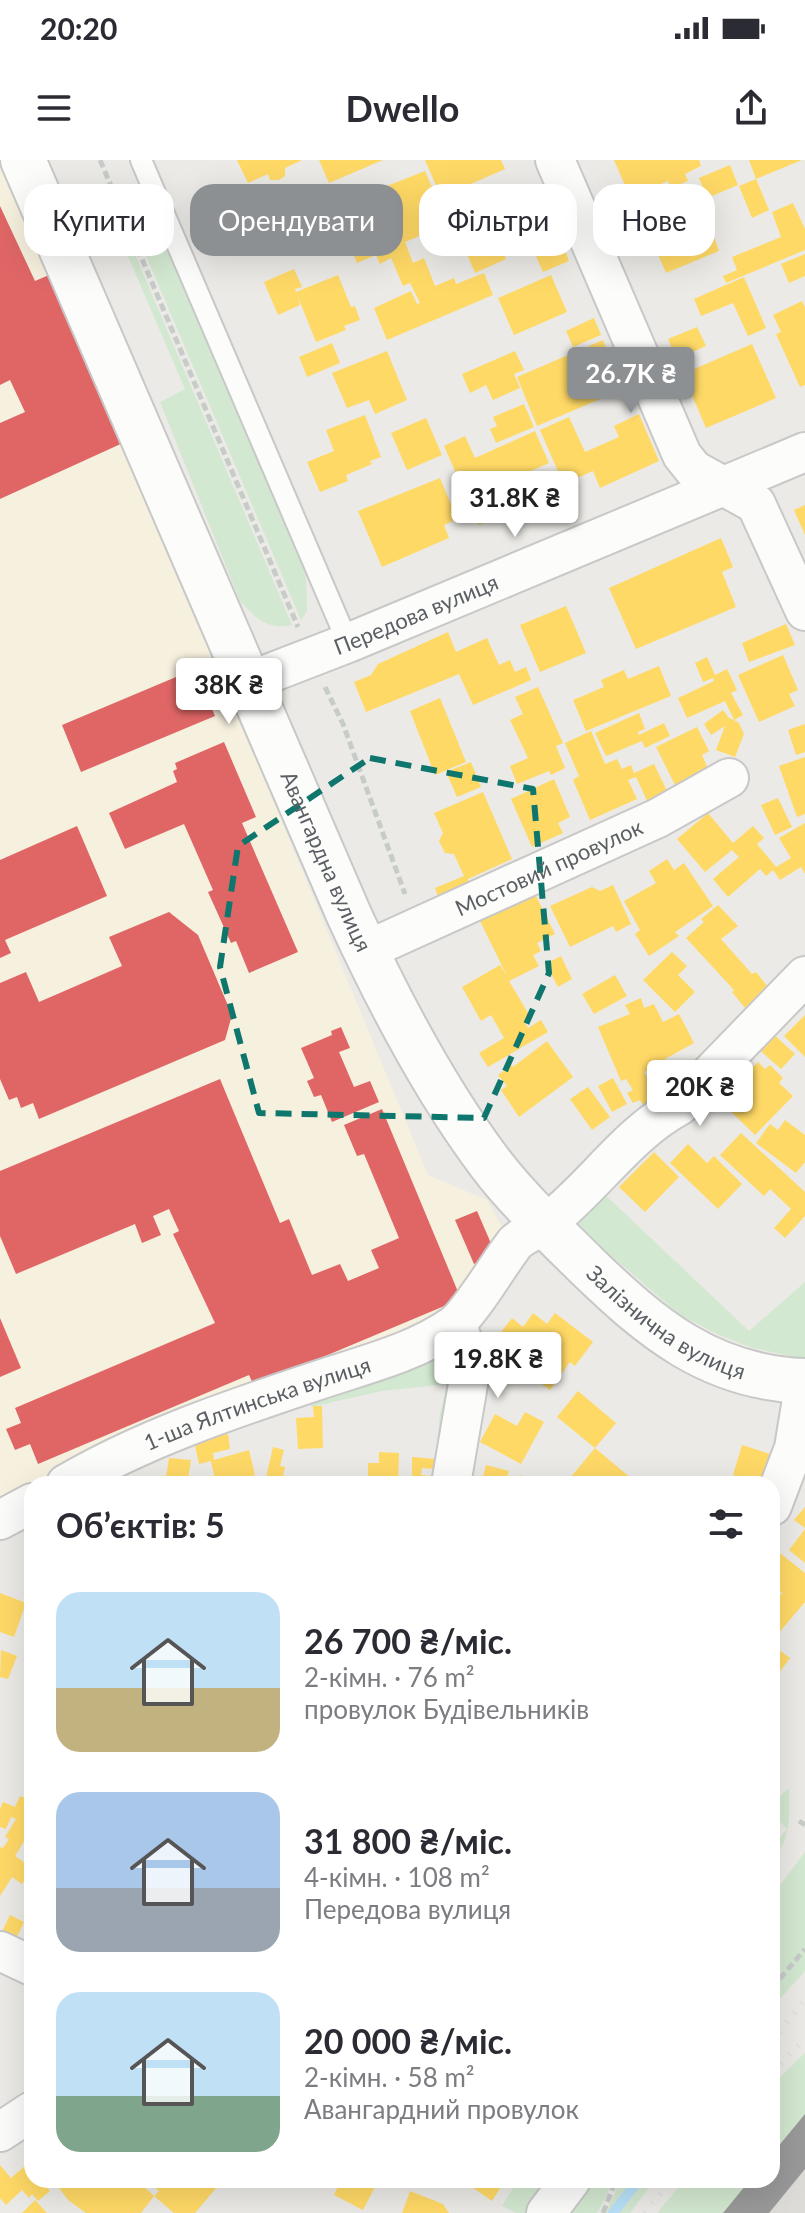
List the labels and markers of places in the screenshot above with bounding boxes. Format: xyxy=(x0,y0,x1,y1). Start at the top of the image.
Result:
pin: 26.7K ₴ xyxy=(557,347,705,415)
pin: 31.8K ₴ xyxy=(441,471,589,539)
pin: 38K ₴ xyxy=(173,658,285,726)
pin: 20K ₴ xyxy=(644,1060,756,1128)
pin: 19.8K ₴ xyxy=(424,1332,572,1400)

